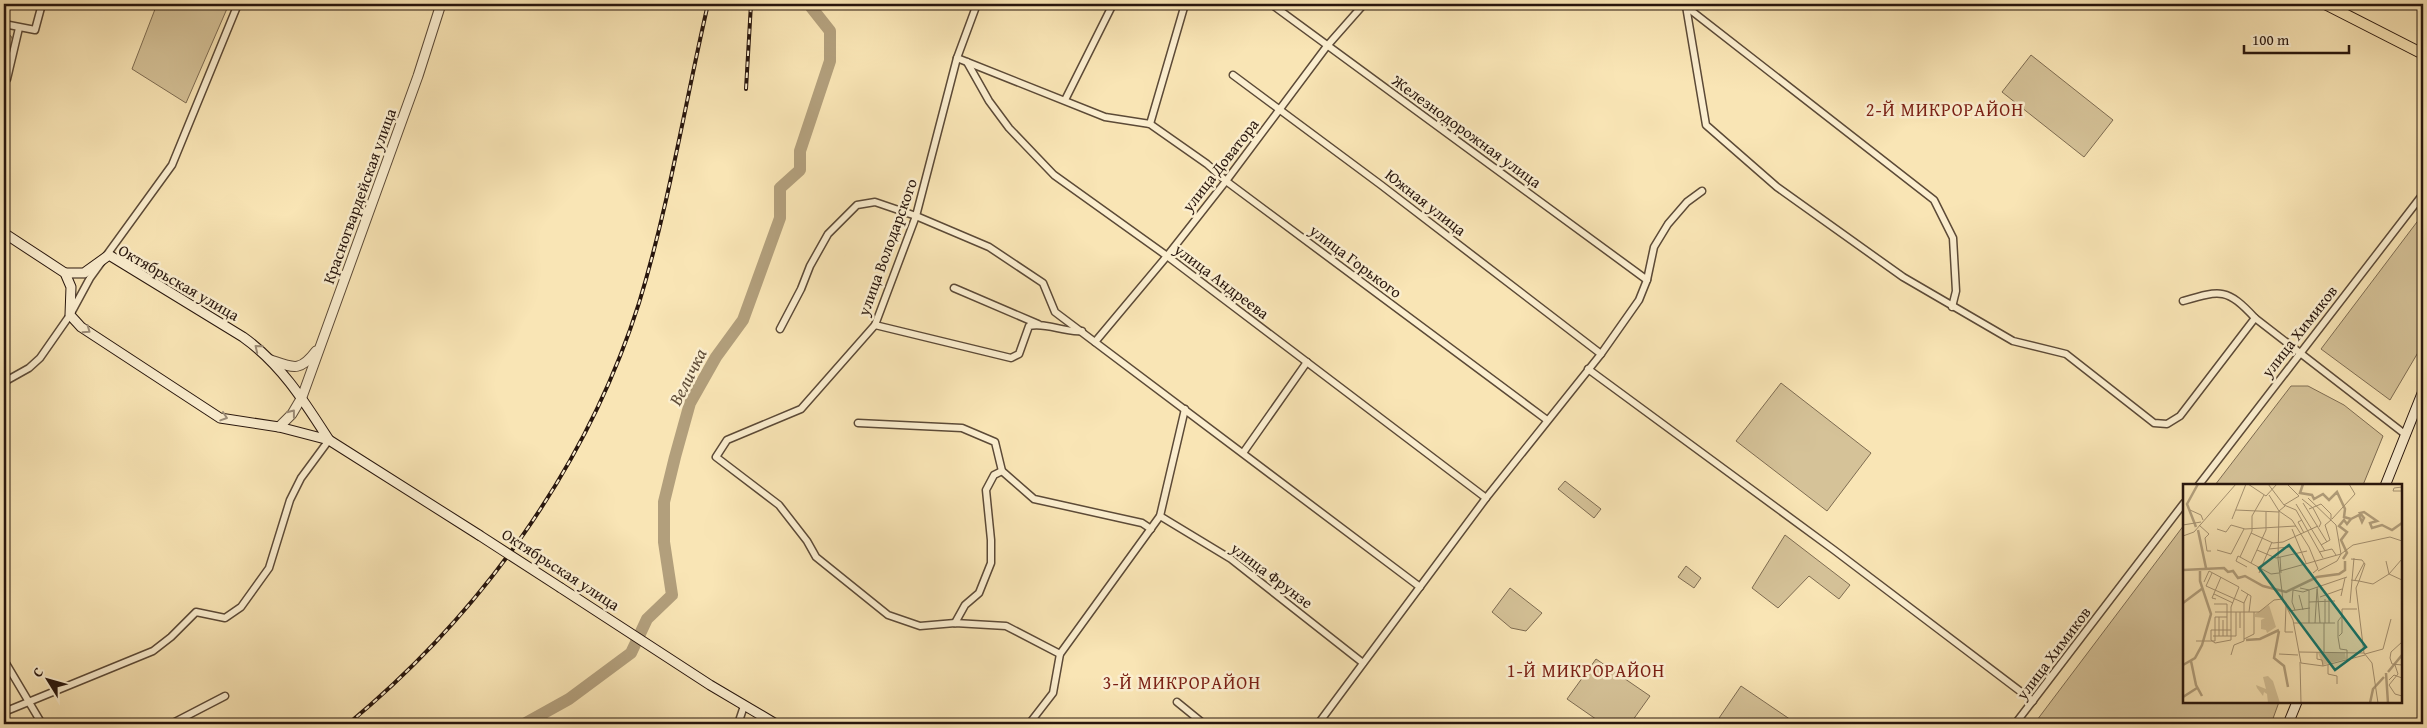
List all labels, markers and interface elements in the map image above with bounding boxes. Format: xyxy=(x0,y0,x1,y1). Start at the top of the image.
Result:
scale bar xyxy=(2244,22,2350,54)
text: 100 m xyxy=(2252,29,2290,50)
street label: Железнодорожная улица xyxy=(1387,68,1547,194)
district label: 2-Й МИКРОРАЙОН xyxy=(1866,96,2024,123)
street label: Красногвардейская улица xyxy=(316,105,402,287)
street label: улица Доватора xyxy=(1175,113,1264,218)
street label: Южная улица xyxy=(1380,163,1472,242)
street label: улица Володарского xyxy=(851,175,923,320)
street label: улица Горького xyxy=(1304,218,1407,304)
street label: улица Андреева xyxy=(1169,237,1275,325)
street label: Октябрьская улица xyxy=(114,238,244,327)
street label: улица Химиков xyxy=(2255,280,2343,383)
one-way arrow xyxy=(81,324,91,333)
water label: Величка xyxy=(661,343,714,411)
one-way arrow xyxy=(255,345,264,354)
one-way arrow xyxy=(286,410,294,419)
one-way arrow xyxy=(219,412,227,422)
inset map xyxy=(2183,484,2402,703)
street label: Октябрьская улица xyxy=(497,522,625,616)
street label: улица Фрунзе xyxy=(1225,535,1318,614)
street label: улица Химиков xyxy=(2009,601,2096,706)
north arrow xyxy=(22,656,72,706)
district label: 1-Й МИКРОРАЙОН xyxy=(1507,657,1665,684)
text: С xyxy=(27,663,48,681)
district label: 3-Й МИКРОРАЙОН xyxy=(1103,669,1261,696)

